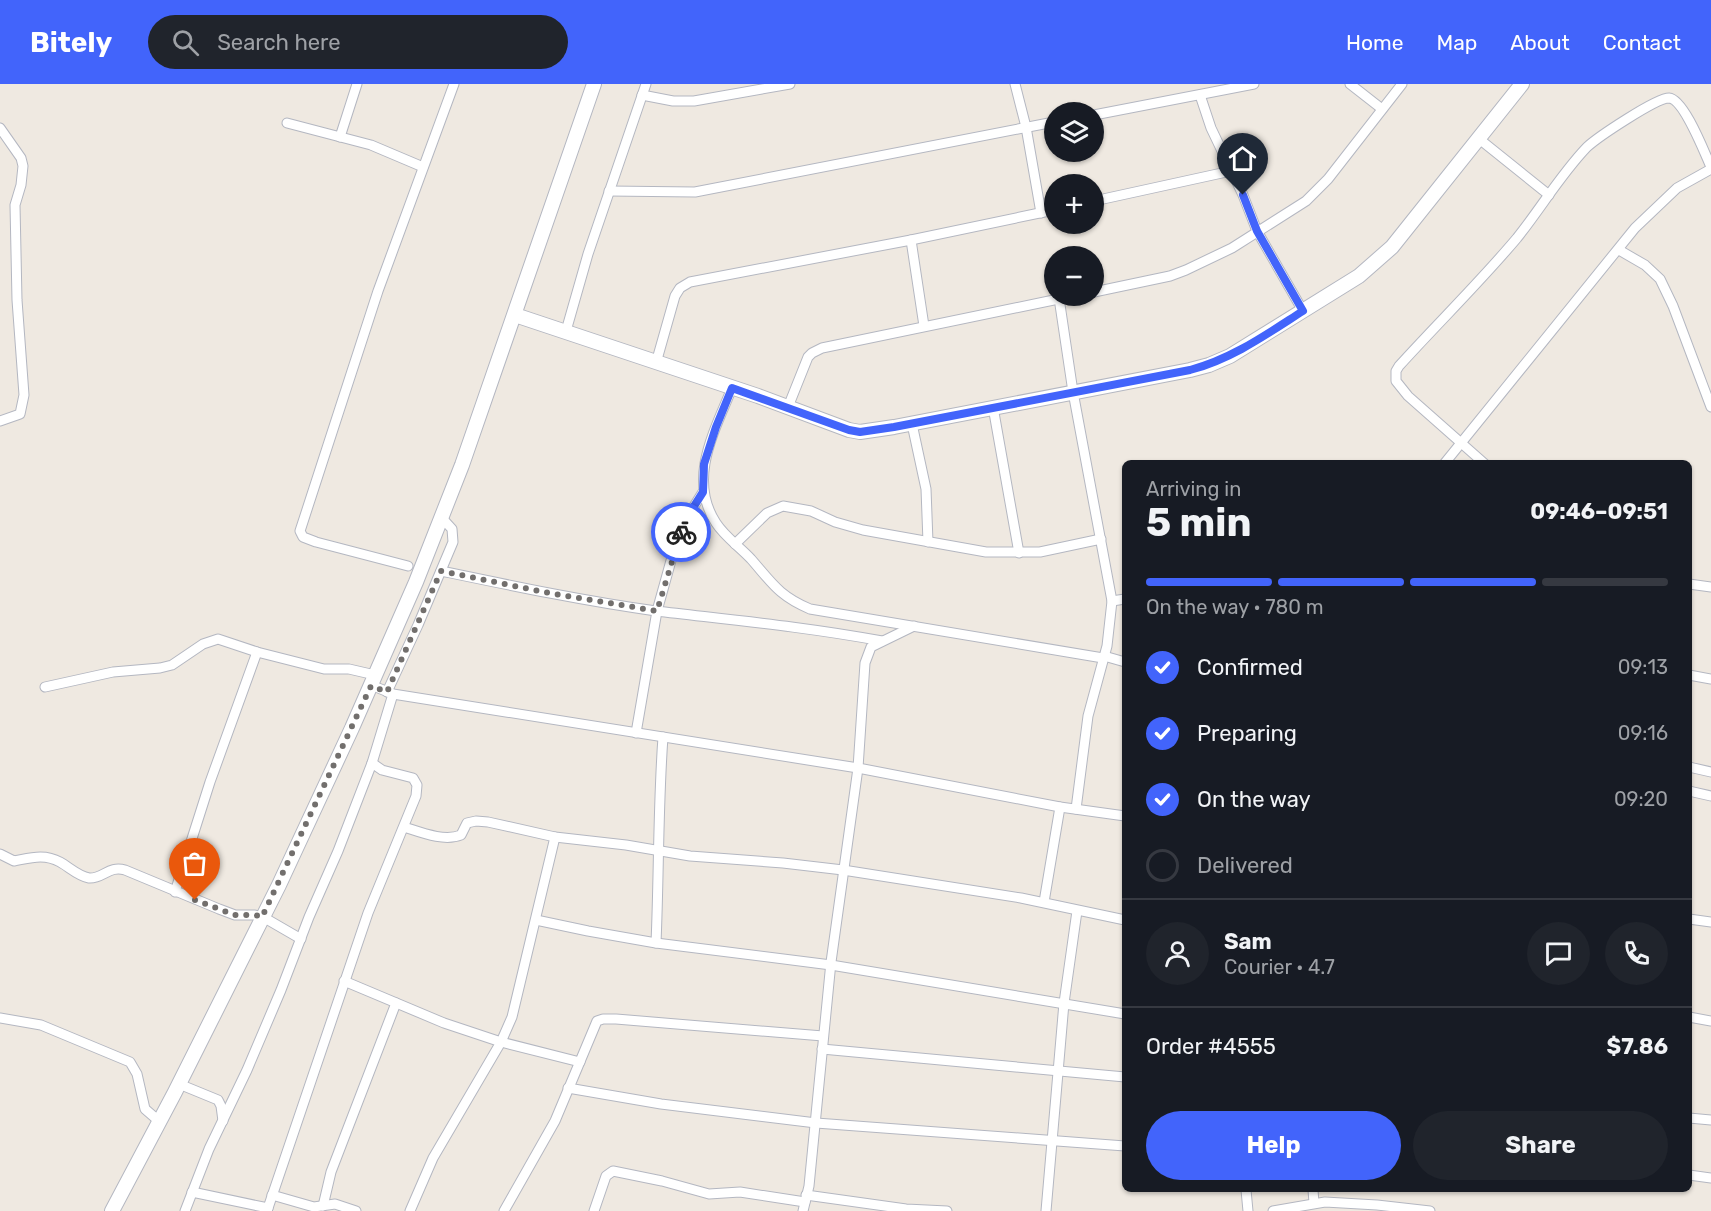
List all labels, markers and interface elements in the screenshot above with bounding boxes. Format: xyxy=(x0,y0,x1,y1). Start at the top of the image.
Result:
search box xyxy=(148,15,568,69)
text: Bitely xyxy=(30,26,112,59)
icon: search xyxy=(169,26,202,59)
text: Search here xyxy=(217,29,341,56)
text: Home xyxy=(1346,30,1403,55)
text: Map xyxy=(1436,30,1477,55)
text: About xyxy=(1510,30,1570,55)
text: Contact xyxy=(1603,30,1681,55)
map controls xyxy=(1044,102,1104,306)
button: layers xyxy=(1044,102,1104,162)
pin xyxy=(1217,133,1268,195)
icon: home xyxy=(1226,142,1259,175)
button: + xyxy=(1044,174,1104,234)
button: − xyxy=(1044,246,1104,306)
text: Arriving in xyxy=(1146,477,1241,501)
text: 09:46–09:51 xyxy=(1530,498,1668,525)
text: 5 min xyxy=(1146,500,1251,546)
courier xyxy=(651,502,711,562)
icon: bike xyxy=(665,516,698,549)
text: On the way · 780 m xyxy=(1146,595,1324,619)
icon: check xyxy=(1146,651,1179,684)
text: Confirmed xyxy=(1197,654,1303,681)
text: 09:13 xyxy=(1618,655,1668,679)
icon: check xyxy=(1146,717,1179,750)
text: Preparing xyxy=(1197,720,1297,747)
text: 09:16 xyxy=(1618,721,1668,745)
icon: check xyxy=(1146,783,1179,816)
text: On the way xyxy=(1197,786,1311,813)
text: 09:20 xyxy=(1614,787,1668,811)
pin xyxy=(169,838,220,900)
icon: bag xyxy=(178,847,211,880)
text: Delivered xyxy=(1197,852,1293,879)
button: person xyxy=(1146,922,1209,985)
button: chat xyxy=(1527,922,1590,985)
button: phone xyxy=(1605,922,1668,985)
text: Sam xyxy=(1224,928,1272,955)
text: Courier · 4.7 xyxy=(1224,955,1335,979)
text: Order #4555 xyxy=(1146,1033,1276,1060)
text: $7.86 xyxy=(1607,1033,1668,1060)
button: Help xyxy=(1146,1111,1401,1180)
button: Share xyxy=(1413,1111,1668,1180)

